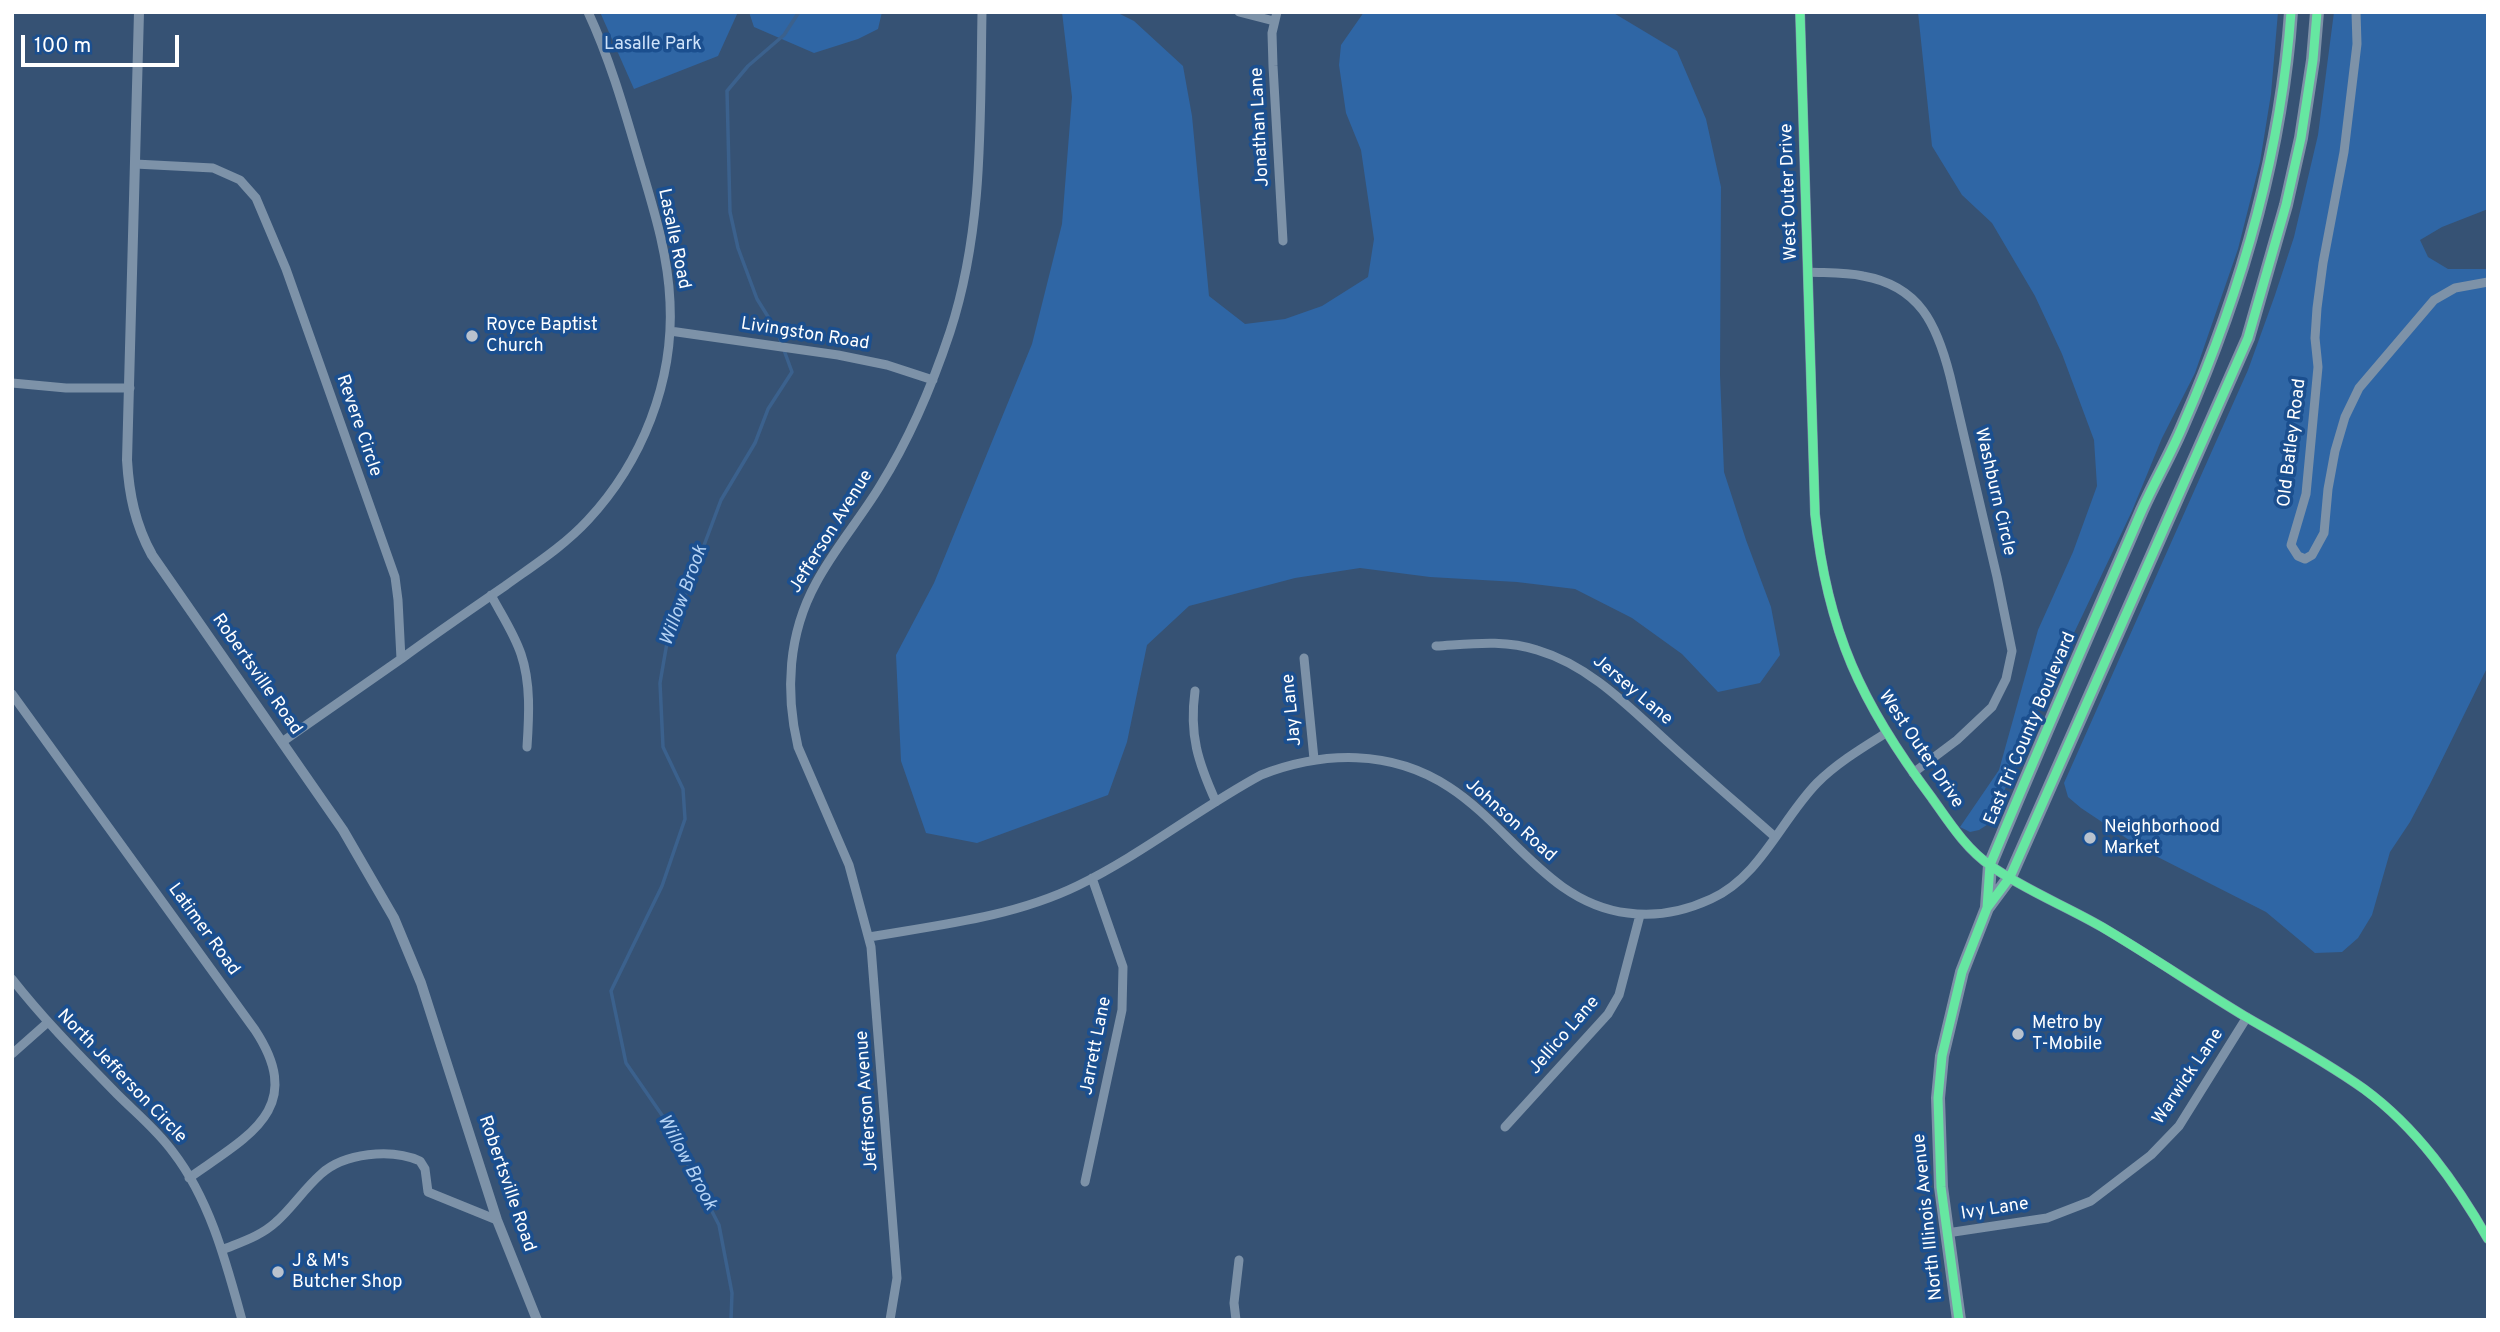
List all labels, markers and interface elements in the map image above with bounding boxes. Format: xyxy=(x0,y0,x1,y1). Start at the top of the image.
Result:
scale bar xyxy=(24,21,182,65)
text: 100 m xyxy=(34,33,91,60)
park label: Lasalle Park xyxy=(604,34,702,56)
street label: Jonathan Lane xyxy=(1247,67,1275,187)
street label: West Outer Drive xyxy=(1777,123,1803,261)
street label: Lasalle Road xyxy=(652,187,694,291)
street label: Livingston Road xyxy=(739,314,871,356)
place label: Royce Baptist Church xyxy=(486,315,598,358)
marker: Royce Baptist Church xyxy=(464,328,480,344)
street label: Revere Circle xyxy=(330,372,386,480)
street label: Old Batley Road xyxy=(2274,378,2312,508)
street label: Washburn Circle xyxy=(1969,426,2019,558)
street label: Jefferson Avenue xyxy=(785,466,879,598)
water label: Willow Brook xyxy=(656,543,714,649)
street label: Robertsville Road xyxy=(206,610,306,740)
street label: East Tri County Boulevard xyxy=(1980,629,2082,829)
street label: Jersey Lane xyxy=(1588,651,1676,731)
street label: Jay Lane xyxy=(1278,673,1308,747)
street label: West Outer Drive xyxy=(1873,687,1967,813)
street label: Johnson Road xyxy=(1460,775,1560,867)
place label: Neighborhood Market xyxy=(2104,817,2220,860)
marker: Neighborhood Market xyxy=(2082,830,2098,846)
street label: Latimer Road xyxy=(162,880,244,980)
street label: Jellico Lane xyxy=(1525,992,1605,1080)
street label: Jarrett Lane xyxy=(1077,995,1117,1097)
street label: North Jefferson Circle xyxy=(51,1006,191,1148)
place label: Metro by T-Mobile xyxy=(2032,1013,2102,1056)
street label: Warwick Lane xyxy=(2149,1025,2229,1129)
marker: Metro by T-Mobile xyxy=(2010,1026,2026,1042)
street label: Jefferson Avenue xyxy=(852,1030,884,1172)
water label: Willow Brook xyxy=(651,1111,721,1215)
street label: Robertsville Road xyxy=(473,1113,539,1255)
street label: North Illinois Avenue xyxy=(1909,1132,1949,1302)
street label: Ivy Lane xyxy=(1960,1194,2030,1226)
place label: J & M's Butcher Shop xyxy=(292,1251,402,1294)
marker: J & M's Butcher Shop xyxy=(270,1264,286,1280)

